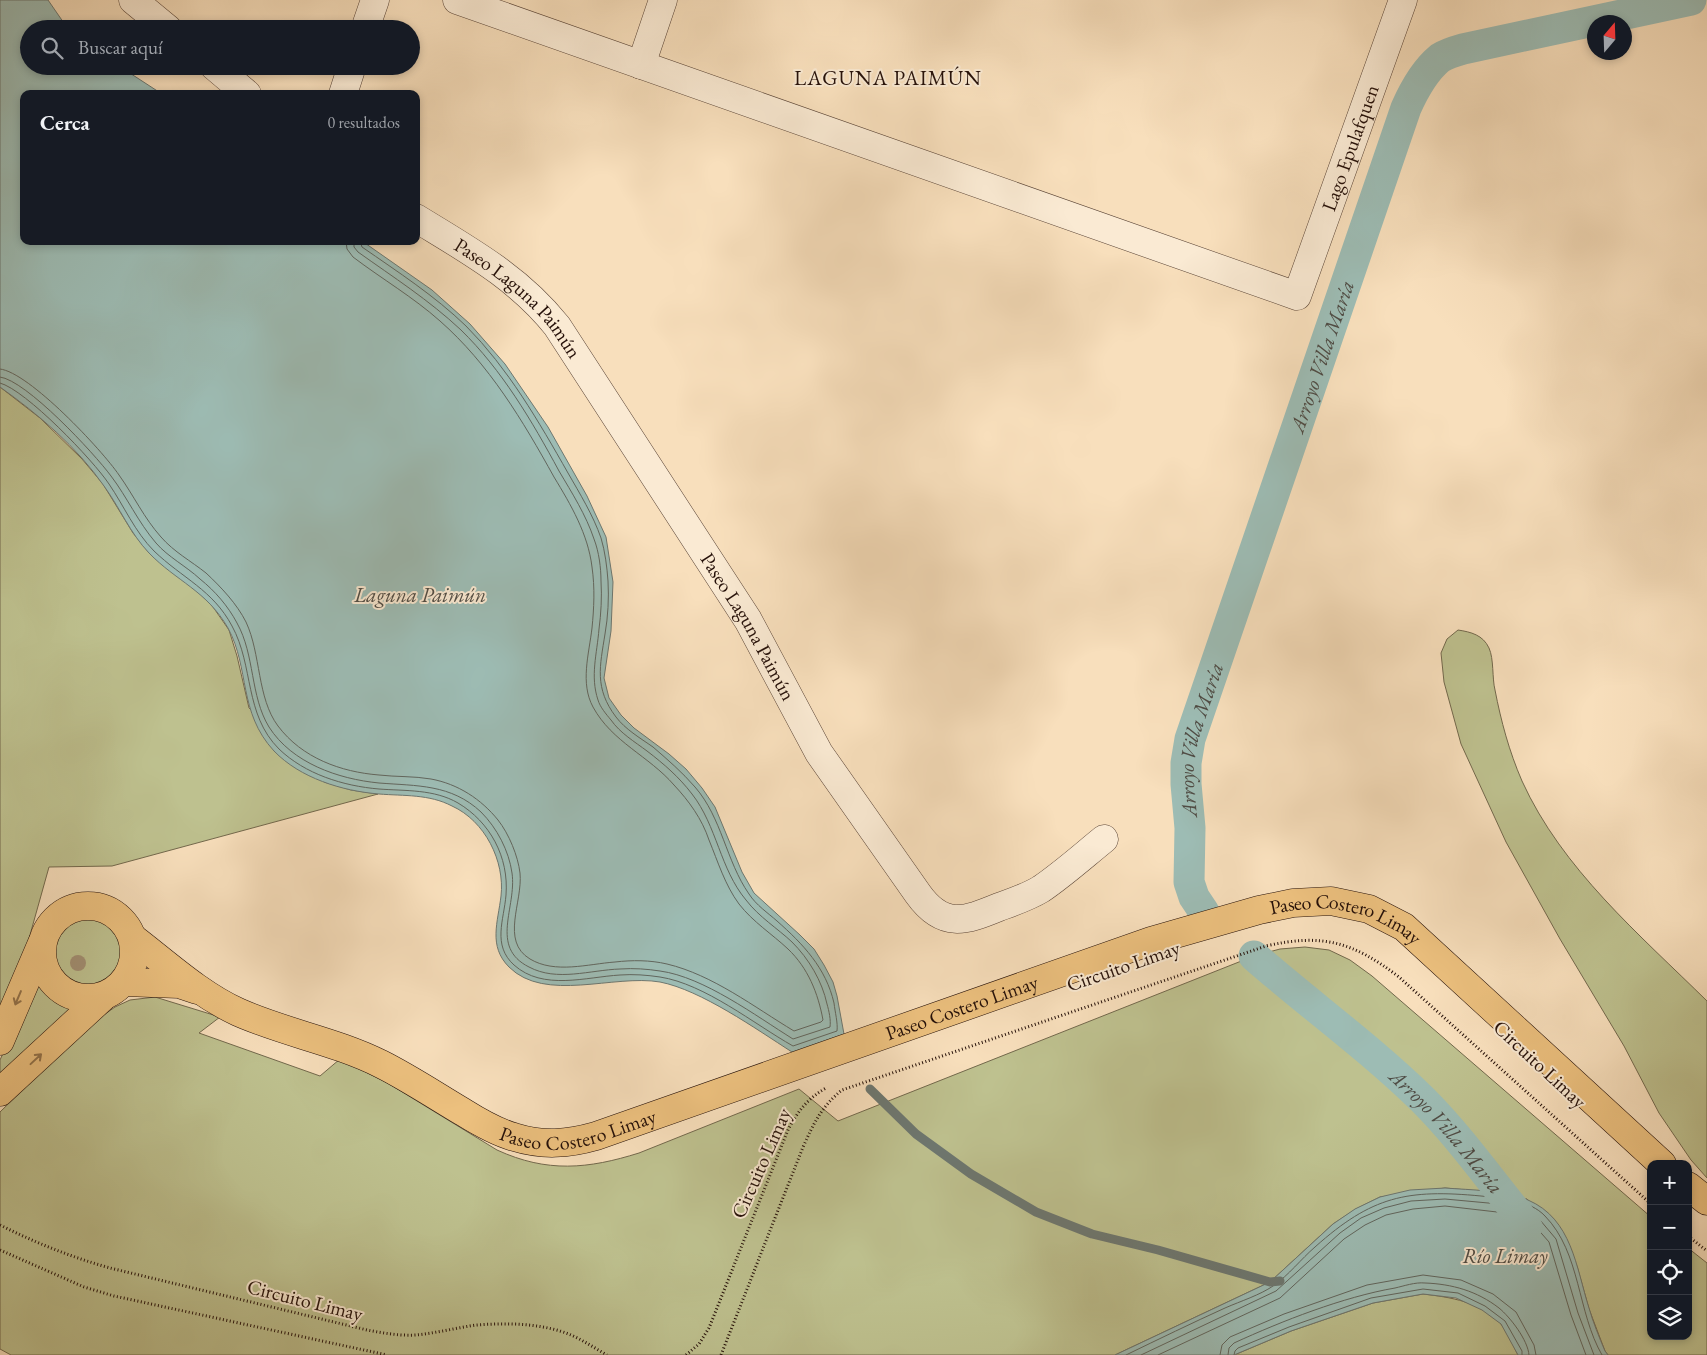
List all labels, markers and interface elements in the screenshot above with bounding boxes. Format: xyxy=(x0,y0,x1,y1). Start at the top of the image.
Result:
north arrow xyxy=(1587,15,1632,60)
search box xyxy=(20,20,420,75)
icon: search xyxy=(38,34,66,62)
text: Buscar aquí xyxy=(78,35,163,60)
district label: LAGUNA PAIMÚN xyxy=(794,64,982,91)
street label: Lago Epulafquen xyxy=(1315,81,1385,215)
text: Cerca xyxy=(40,109,90,136)
text: 0 resultados xyxy=(328,112,400,133)
street label: Paseo Laguna Paimún xyxy=(450,232,588,364)
water label: Arroyo Villa María xyxy=(1282,277,1360,438)
street label: Paseo Laguna Paimún xyxy=(695,548,802,705)
water label: Laguna Paimún xyxy=(353,581,486,608)
water label: Arroyo Villa María xyxy=(1172,659,1229,821)
street label: Paseo Costero Limay xyxy=(1267,888,1428,950)
street label: Circuito Limay xyxy=(1063,934,1183,998)
street label: Paseo Costero Limay xyxy=(882,969,1042,1046)
one-way arrow xyxy=(13,990,23,1005)
street label: Circuito Limay xyxy=(1488,1014,1592,1114)
one-way arrow xyxy=(29,1053,42,1064)
water label: Arroyo Villa María xyxy=(1383,1061,1510,1199)
street label: Paseo Costero Limay xyxy=(496,1103,660,1156)
street label: Circuito Limay xyxy=(725,1104,797,1222)
map controls xyxy=(1647,1160,1692,1340)
button: + xyxy=(1647,1160,1692,1205)
button: − xyxy=(1647,1205,1692,1250)
water label: Río Limay xyxy=(1462,1242,1548,1269)
button: locate xyxy=(1647,1250,1692,1295)
street label: Circuito Limay xyxy=(244,1273,366,1327)
button: layers xyxy=(1647,1295,1692,1340)

